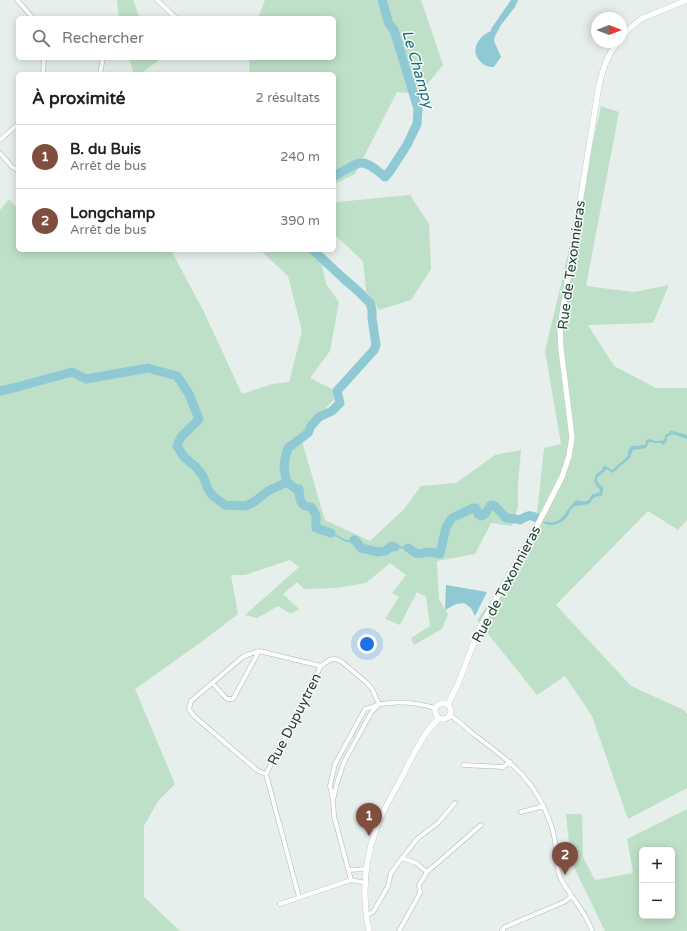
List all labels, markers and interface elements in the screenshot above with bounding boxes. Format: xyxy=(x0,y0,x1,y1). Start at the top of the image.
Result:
north arrow xyxy=(591,12,627,48)
search box xyxy=(16,16,336,60)
icon: search xyxy=(30,27,52,49)
water label: Le Champy xyxy=(398,28,438,112)
text: Rechercher xyxy=(62,29,144,47)
text: À proximité xyxy=(32,88,125,109)
text: 2 résultats xyxy=(256,90,320,106)
text: B. du Buis xyxy=(70,140,141,158)
text: 1 xyxy=(41,149,49,165)
text: 240 m xyxy=(280,149,320,165)
text: Arrêt de bus xyxy=(70,158,146,174)
street label: Rue de Texonnieras xyxy=(554,199,589,331)
text: Longchamp xyxy=(70,204,155,222)
text: 2 xyxy=(41,213,49,229)
text: 390 m xyxy=(280,213,320,229)
text: Arrêt de bus xyxy=(70,222,146,238)
street label: Rue de Texonnieras xyxy=(468,523,545,646)
your location xyxy=(357,634,377,654)
street label: Rue Dupuytren xyxy=(264,670,325,768)
pin: 1 xyxy=(356,803,382,836)
pin: 2 xyxy=(552,842,578,875)
map controls xyxy=(639,847,675,919)
button: + xyxy=(639,847,675,883)
button: − xyxy=(639,883,675,919)

